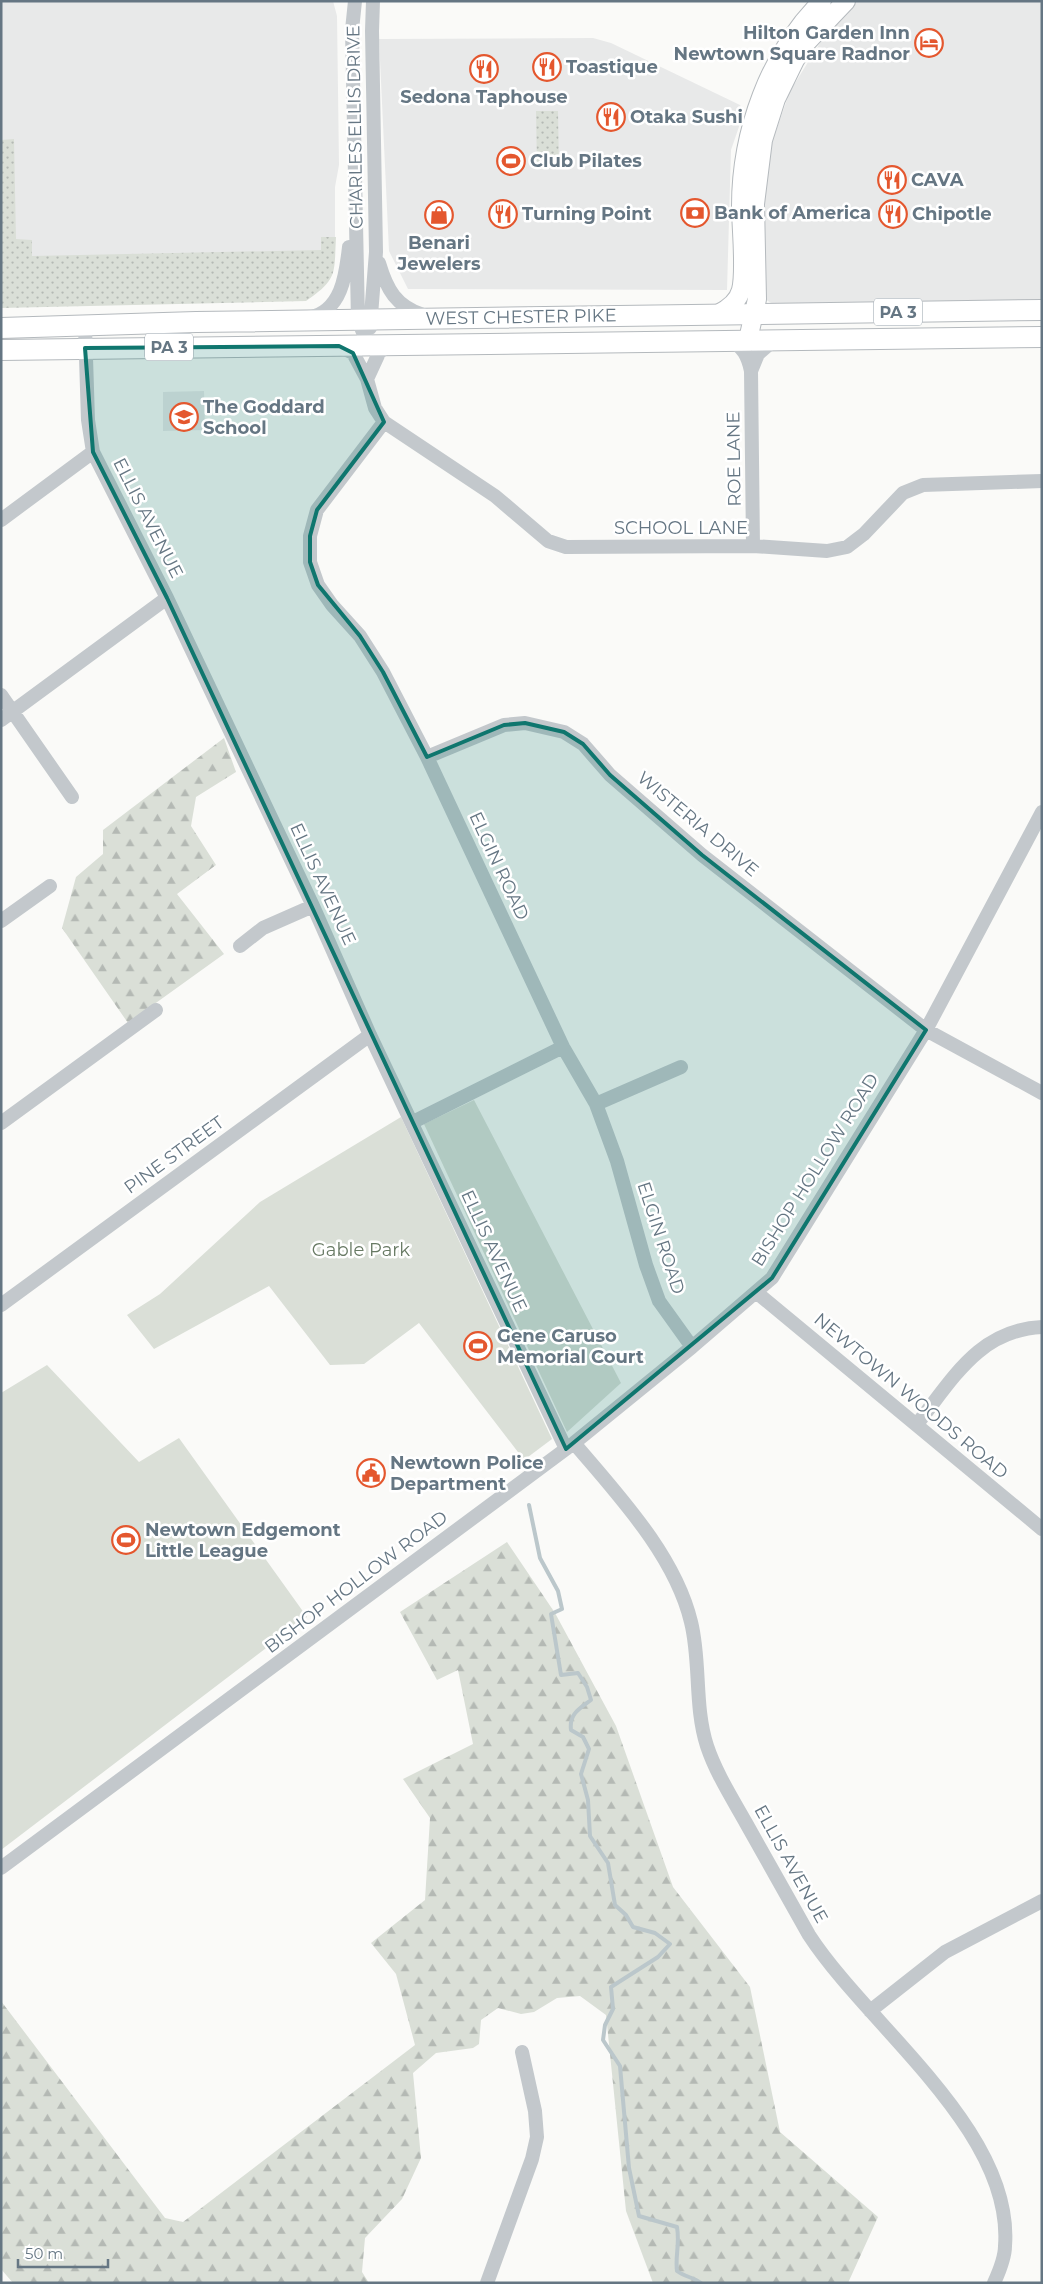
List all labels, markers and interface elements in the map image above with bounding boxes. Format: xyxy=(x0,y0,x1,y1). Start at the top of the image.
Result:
place label: Hilton Garden Inn Newtown Square Radnor xyxy=(674,22,910,65)
street label: CHARLES ELLIS DRIVE xyxy=(342,25,368,229)
hotel icon: Hilton Garden Inn Newtown Square Radnor xyxy=(914,28,944,58)
restaurant icon: Toastique xyxy=(532,52,562,82)
restaurant icon: Sedona Taphouse xyxy=(469,54,499,84)
place label: Toastique xyxy=(566,56,658,78)
place label: Sedona Taphouse xyxy=(400,86,568,108)
restaurant icon: Otaka Sushi xyxy=(596,102,626,132)
place label: Otaka Sushi xyxy=(630,106,743,128)
sports icon: Club Pilates xyxy=(496,146,526,176)
place label: Club Pilates xyxy=(530,150,642,172)
restaurant icon: CAVA xyxy=(877,165,907,195)
place label: CAVA xyxy=(911,169,964,191)
bank icon: Bank of America xyxy=(680,198,710,228)
restaurant icon: Turning Point xyxy=(488,199,518,229)
restaurant icon: Chipotle xyxy=(878,199,908,229)
shop icon: Benari Jewelers xyxy=(424,200,454,230)
place label: Bank of America xyxy=(714,202,871,224)
place label: Turning Point xyxy=(522,203,652,225)
place label: Chipotle xyxy=(912,203,992,225)
place label: Benari Jewelers xyxy=(397,232,481,275)
road number: PA 3 xyxy=(874,298,922,326)
street label: WEST CHESTER PIKE xyxy=(425,304,617,330)
road number: PA 3 xyxy=(145,334,193,361)
place label: The Goddard School xyxy=(203,396,325,439)
school or university icon: The Goddard School xyxy=(169,402,199,432)
street label: ROE LANE xyxy=(722,411,746,507)
street label: ELLIS AVENUE xyxy=(108,454,188,582)
street label: SCHOOL LANE xyxy=(614,517,748,539)
street label: WISTERIA DRIVE xyxy=(633,767,763,881)
street label: ELGIN ROAD xyxy=(464,808,534,924)
street label: ELLIS AVENUE xyxy=(285,820,361,948)
street label: BISHOP HOLLOW ROAD xyxy=(747,1069,883,1271)
street label: PINE STREET xyxy=(120,1111,229,1199)
street label: ELGIN ROAD xyxy=(632,1179,690,1297)
street label: ELLIS AVENUE xyxy=(456,1187,532,1315)
park label: Gable Park xyxy=(312,1239,410,1261)
street label: NEWTOWN WOODS ROAD xyxy=(809,1308,1013,1484)
place label: Gene Caruso Memorial Court xyxy=(497,1325,644,1368)
sports icon: Gene Caruso Memorial Court xyxy=(463,1331,493,1361)
place label: Newtown Police Department xyxy=(390,1452,544,1495)
public building icon: Newtown Police Department xyxy=(356,1458,386,1488)
street label: BISHOP HOLLOW ROAD xyxy=(260,1506,452,1658)
place label: Newtown Edgemont Little League xyxy=(145,1519,341,1562)
sports icon: Newtown Edgemont Little League xyxy=(111,1525,141,1555)
street label: ELLIS AVENUE xyxy=(749,1801,833,1927)
scale bar xyxy=(18,2236,108,2268)
text: 50 m xyxy=(25,2244,63,2263)

